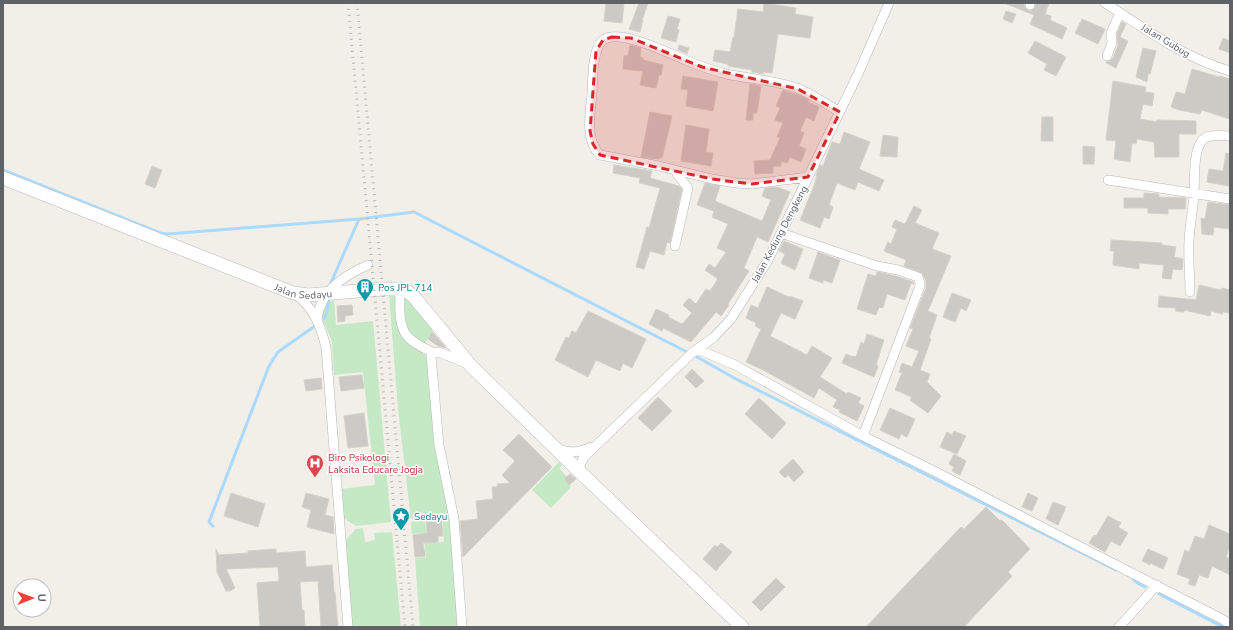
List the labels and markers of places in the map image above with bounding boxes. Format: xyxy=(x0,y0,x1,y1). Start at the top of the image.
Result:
building icon: Pos JPL 714 xyxy=(355,277,375,302)
place label: Pos JPL 714 xyxy=(378,281,433,295)
place label: Biro Psikologi Laksita Educare Jogja xyxy=(328,451,423,477)
hospital icon: Biro Psikologi Laksita Educare Jogja xyxy=(305,453,325,478)
place icon: Sedayu xyxy=(391,506,411,531)
place label: Sedayu xyxy=(414,510,447,524)

